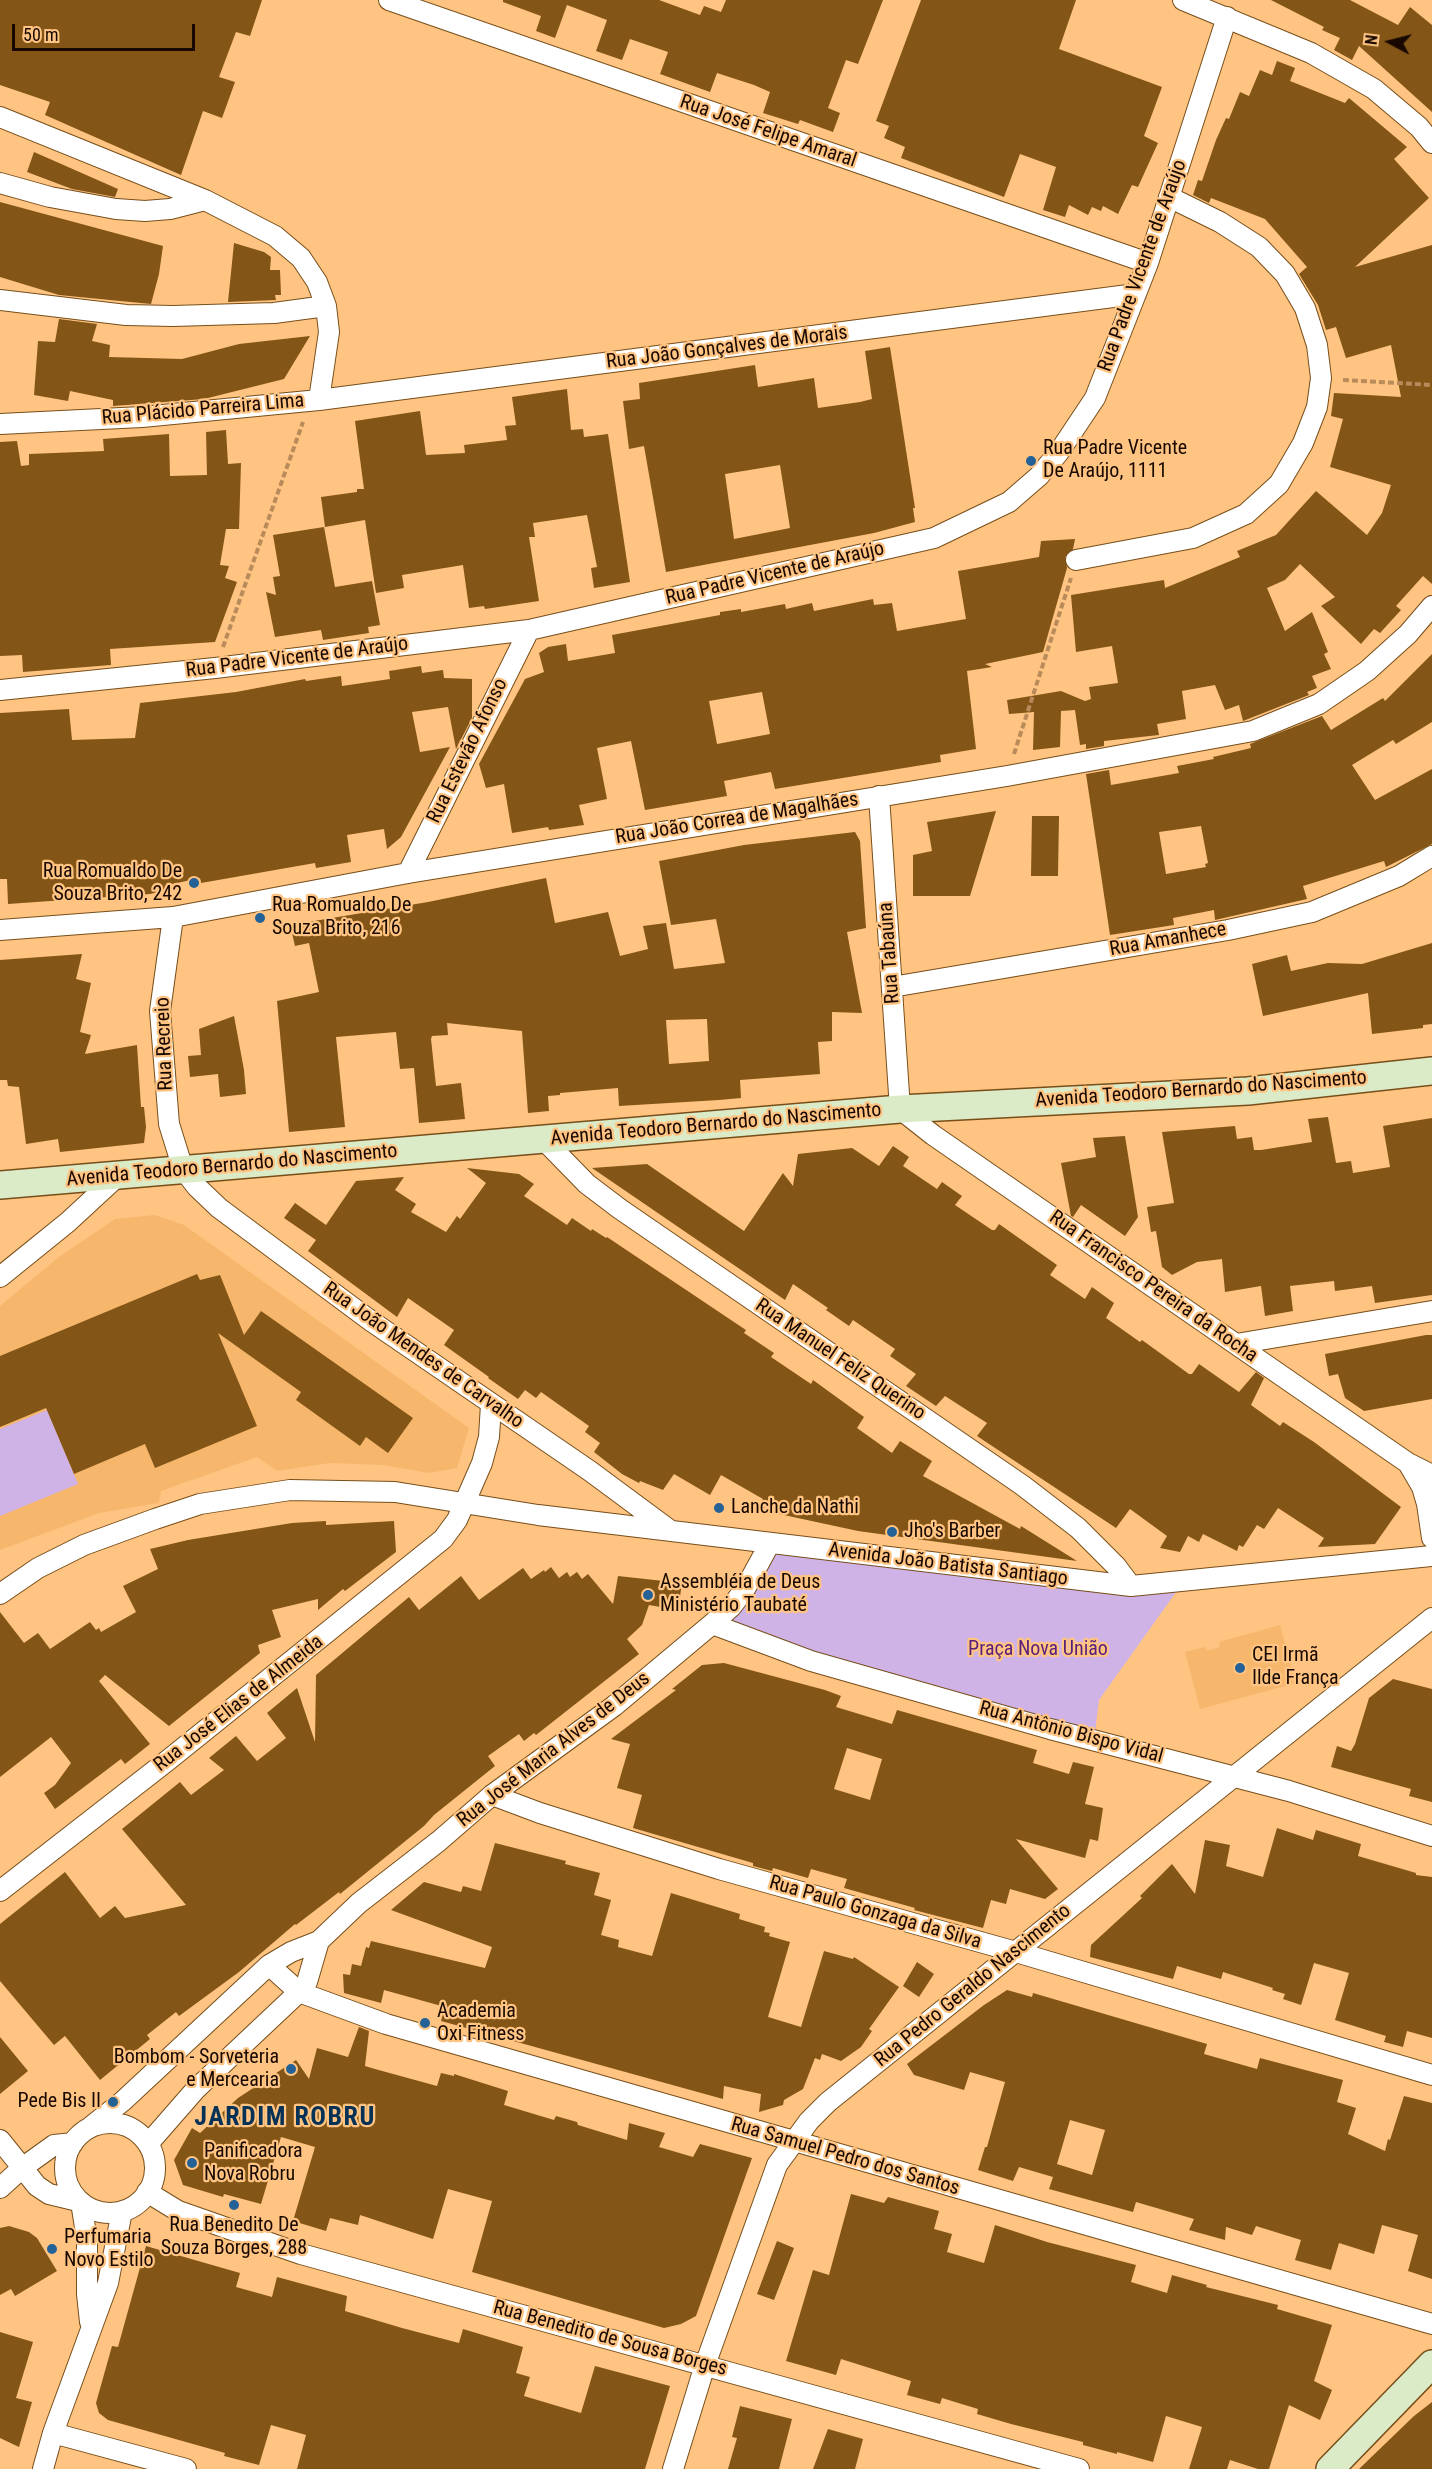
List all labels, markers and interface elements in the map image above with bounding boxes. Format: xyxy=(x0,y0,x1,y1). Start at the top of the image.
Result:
scale bar xyxy=(15,12,198,50)
north arrow xyxy=(1360,12,1420,72)
text: 50 m xyxy=(23,24,58,45)
text: N xyxy=(1362,34,1382,46)
street label: Rua José Felipe Amaral xyxy=(677,91,859,173)
street label: Rua Padre Vicente de Araújo xyxy=(1093,157,1193,375)
street label: Rua João Gonçalves de Morais xyxy=(605,321,849,375)
street label: Rua Plácido Parreira Lima xyxy=(101,389,305,431)
place label: Rua Padre Vicente De Araújo, 1111 xyxy=(1043,437,1187,484)
marker: Rua Padre Vicente De Araújo, 1111 xyxy=(1024,454,1038,468)
street label: Rua Padre Vicente de Araújo xyxy=(663,537,887,611)
street label: Rua Padre Vicente de Araújo xyxy=(185,632,409,684)
street label: Rua Estevão Afonso xyxy=(423,675,513,827)
street label: Rua João Correa de Magalhães xyxy=(614,788,860,850)
place label: Rua Romualdo De Souza Brito, 242 xyxy=(43,860,182,907)
marker: Rua Romualdo De Souza Brito, 242 xyxy=(187,876,201,890)
place label: Rua Romualdo De Souza Brito, 216 xyxy=(272,894,411,941)
street label: Rua Tabaúna xyxy=(874,901,906,1005)
marker: Rua Romualdo De Souza Brito, 216 xyxy=(253,911,267,925)
street label: Rua Amanhece xyxy=(1108,918,1228,962)
street label: Rua Recreio xyxy=(151,997,179,1091)
street label: Avenida Teodoro Bernardo do Nascimento xyxy=(1035,1066,1367,1114)
street label: Avenida Teodoro Bernardo do Nascimento xyxy=(550,1099,882,1151)
street label: Avenida Teodoro Bernardo do Nascimento xyxy=(66,1140,398,1192)
street label: Rua Francisco Pereira da Rocha xyxy=(1044,1206,1262,1368)
street label: Rua João Mendes de Carvalho xyxy=(318,1278,528,1434)
street label: Rua Manuel Feliz Querino xyxy=(750,1294,930,1426)
place label: Lanche da Nathi xyxy=(731,1496,859,1520)
marker: Lanche da Nathi xyxy=(712,1501,726,1515)
place label: Jho's Barber xyxy=(904,1520,1000,1544)
marker: Jho's Barber xyxy=(885,1525,899,1539)
street label: Avenida João Batista Santiago xyxy=(827,1538,1069,1592)
place label: Assembléia de Deus Ministério Taubaté xyxy=(660,1571,820,1618)
marker: Assembléia de Deus Ministério Taubaté xyxy=(641,1588,655,1602)
street label: Rua José Elias de Almeida xyxy=(150,1630,328,1778)
park label: Praça Nova União xyxy=(968,1638,1108,1662)
place label: CEI Irmã Ilde França xyxy=(1252,1644,1339,1691)
marker: CEI Irmã Ilde França xyxy=(1233,1661,1247,1675)
street label: Rua José Maria Alves de Deus xyxy=(453,1667,655,1833)
street label: Rua Antônio Bispo Vidal xyxy=(976,1697,1166,1769)
street label: Rua Paulo Gonzaga da Silva xyxy=(766,1871,984,1955)
street label: Rua Pedro Geraldo Nascimento xyxy=(870,1899,1076,2073)
place label: Academia Oxi Fitness xyxy=(437,2000,524,2047)
marker: Academia Oxi Fitness xyxy=(418,2016,432,2030)
place label: Bombom - Sorveteria e Mercearia xyxy=(114,2046,279,2093)
marker: Bombom - Sorveteria e Mercearia xyxy=(284,2062,298,2076)
place label: Pede Bis II xyxy=(18,2090,101,2114)
marker: Pede Bis II xyxy=(106,2095,120,2109)
district label: JARDIM ROBRU xyxy=(194,2102,376,2134)
street label: Rua Samuel Pedro dos Santos xyxy=(728,2113,962,2201)
place label: Panificadora Nova Robru xyxy=(204,2140,303,2187)
marker: Panificadora Nova Robru xyxy=(185,2156,199,2170)
marker: Rua Benedito De Souza Borges, 288 xyxy=(227,2198,241,2212)
place label: Rua Benedito De Souza Borges, 288 xyxy=(161,2214,307,2261)
place label: Perfumaria Novo Estilo xyxy=(64,2226,154,2273)
marker: Perfumaria Novo Estilo xyxy=(45,2242,59,2256)
street label: Rua Benedito de Sousa Borges xyxy=(490,2296,730,2382)

